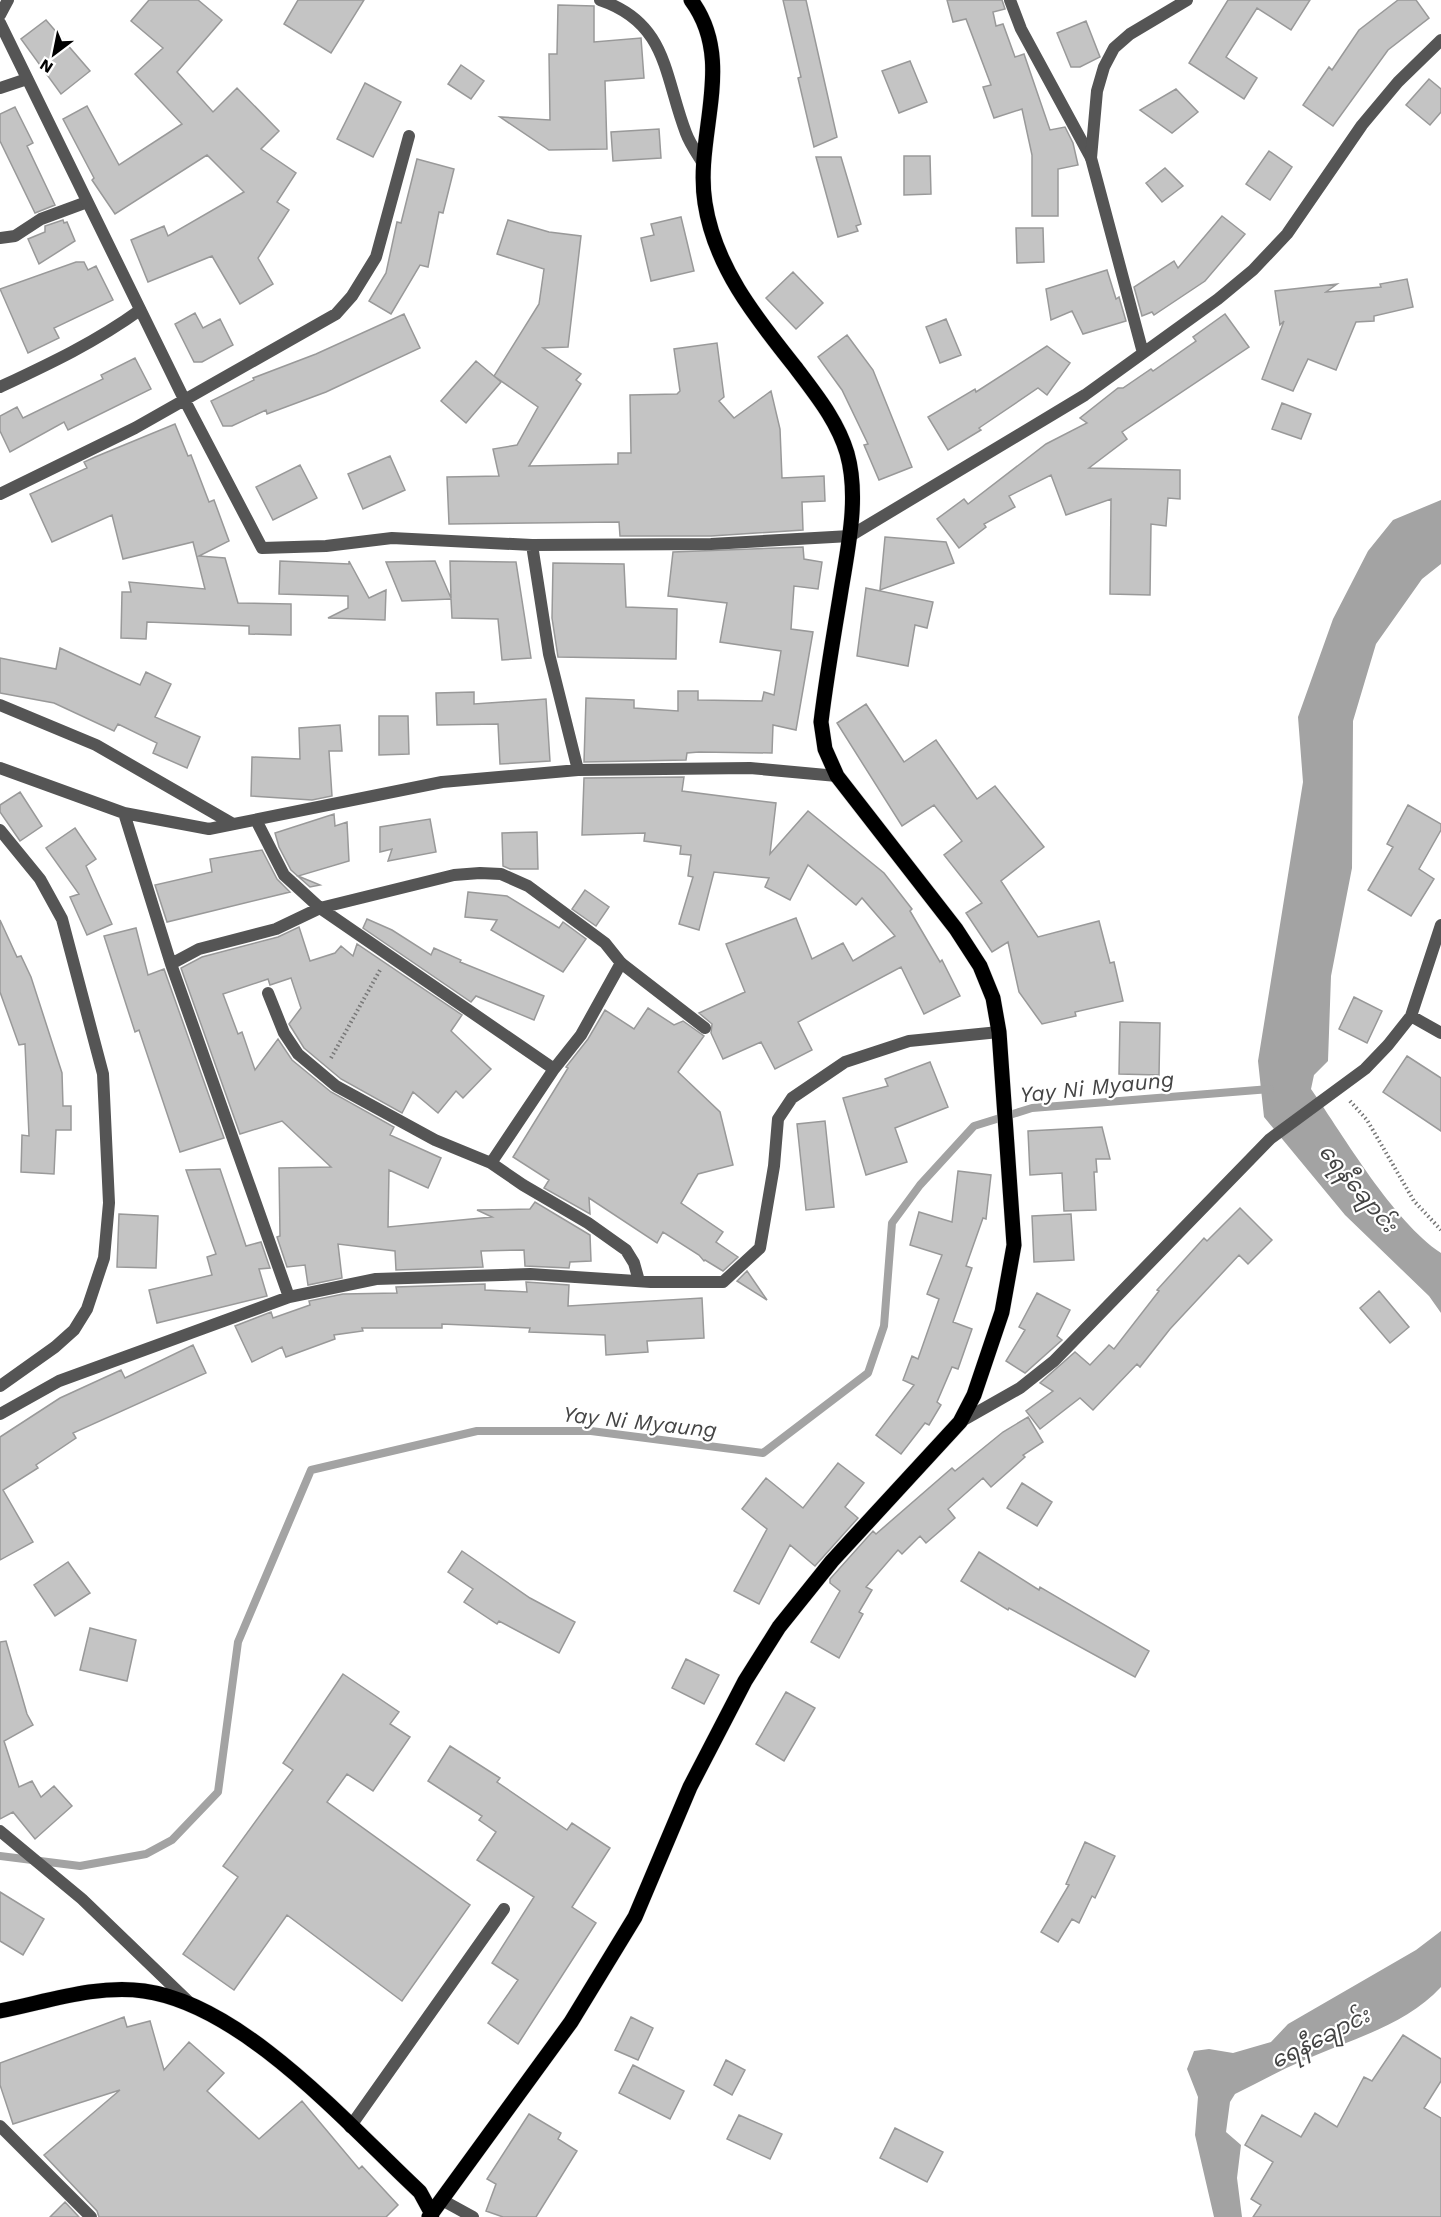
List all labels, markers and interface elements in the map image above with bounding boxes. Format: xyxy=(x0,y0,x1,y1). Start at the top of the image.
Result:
north arrow xyxy=(24,24,84,84)
text: N xyxy=(36,55,56,77)
water label: Yay Ni Myaung xyxy=(1019,1066,1175,1108)
water label: ရေနီချောင်း xyxy=(1309,1137,1405,1242)
water label: Yay Ni Myaung xyxy=(562,1401,718,1443)
water label: ရေနီချောင်း xyxy=(1265,1999,1377,2079)

